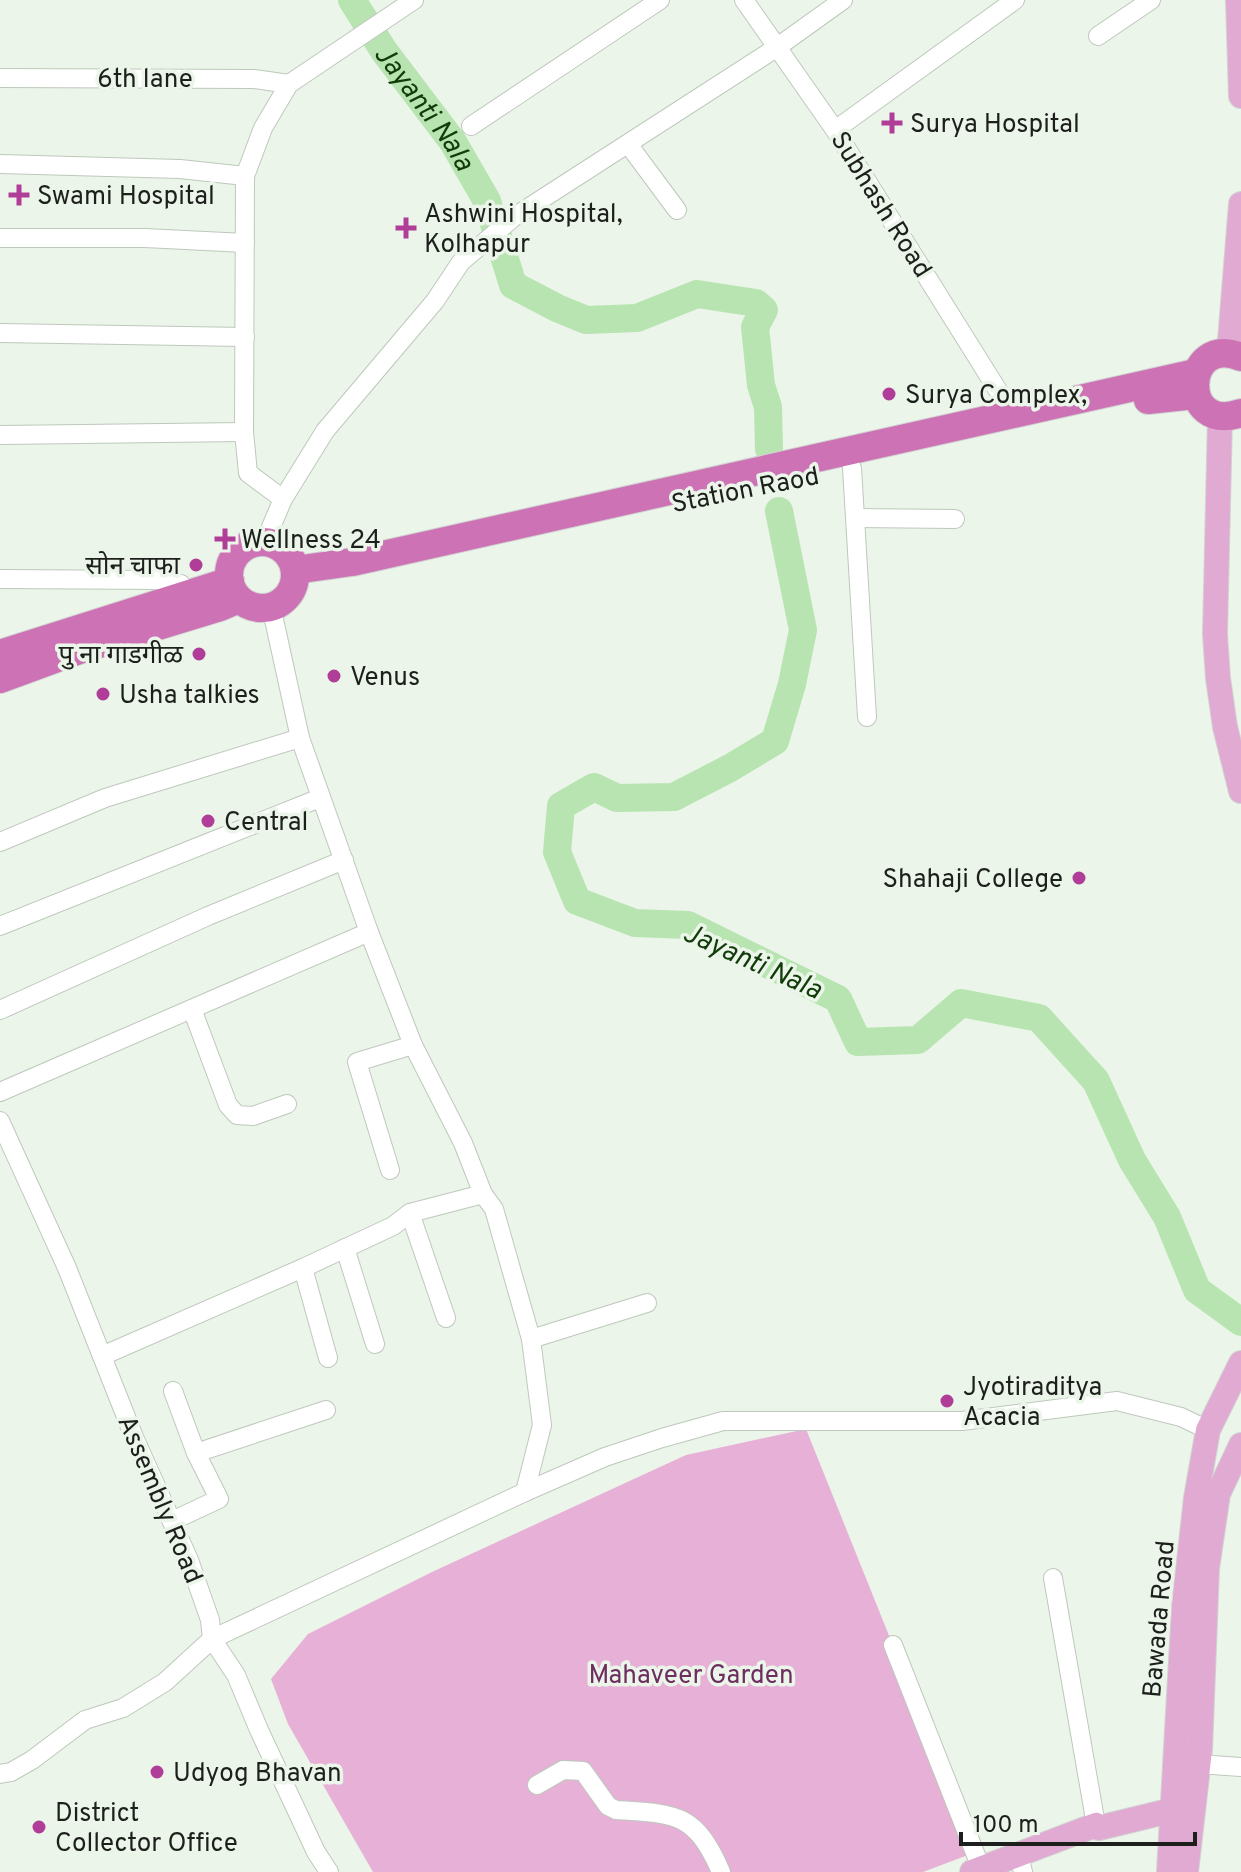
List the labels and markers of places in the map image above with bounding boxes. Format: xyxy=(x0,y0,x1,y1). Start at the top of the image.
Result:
place label: Surya Hospital xyxy=(910,109,1080,142)
marker: Surya Hospital xyxy=(881,112,903,134)
place label: Swami Hospital xyxy=(37,181,215,214)
marker: Swami Hospital xyxy=(8,184,30,206)
place label: Ashwini Hospital, Kolhapur xyxy=(424,199,623,262)
marker: Ashwini Hospital, Kolhapur xyxy=(395,217,417,239)
place label: Surya Complex, xyxy=(905,380,1087,413)
marker: Surya Complex, xyxy=(880,385,898,403)
place label: Wellness 24 xyxy=(241,525,381,558)
marker: Wellness 24 xyxy=(216,530,234,548)
place label: सोन चाफा xyxy=(85,551,181,584)
marker: सोन चाफा xyxy=(187,556,205,574)
place label: पु ना गाडगीळ xyxy=(58,640,184,673)
marker: पु ना गाडगीळ xyxy=(190,645,208,663)
place label: Venus xyxy=(350,662,420,695)
marker: Venus xyxy=(325,667,343,685)
place label: Usha talkies xyxy=(119,680,260,713)
marker: Usha talkies xyxy=(94,685,112,703)
place label: Central xyxy=(224,807,308,840)
marker: Central xyxy=(199,812,217,830)
place label: Shahaji College xyxy=(882,864,1063,897)
marker: Shahaji College xyxy=(1070,869,1088,887)
place label: Jyotiraditya Acacia xyxy=(963,1372,1102,1435)
marker: Jyotiraditya Acacia xyxy=(938,1392,956,1410)
place label: Udyog Bhavan xyxy=(173,1758,342,1791)
marker: Udyog Bhavan xyxy=(148,1763,166,1781)
place label: District Collector Office xyxy=(55,1798,238,1861)
marker: District Collector Office xyxy=(30,1818,48,1836)

